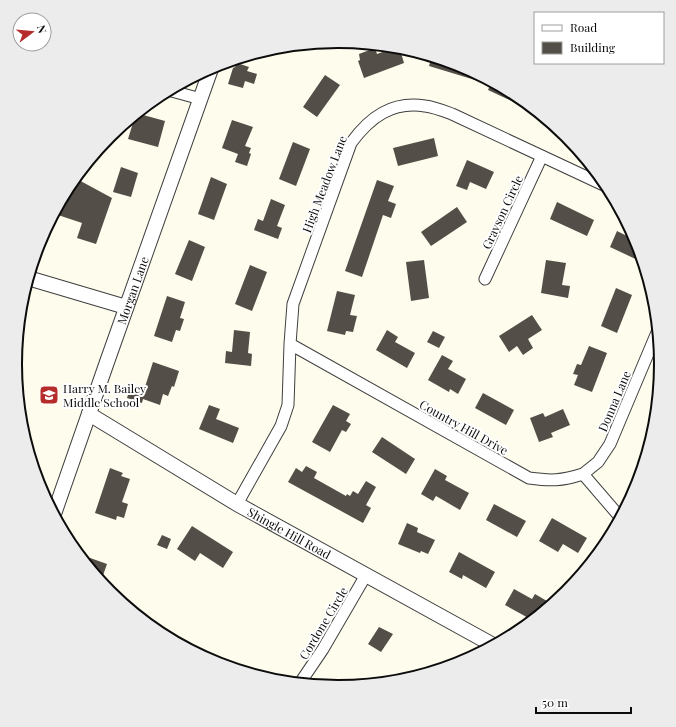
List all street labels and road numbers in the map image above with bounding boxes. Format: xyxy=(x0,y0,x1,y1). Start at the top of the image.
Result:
street label: High Meadow Lane xyxy=(298,133,350,235)
street label: Grayson Circle xyxy=(478,172,526,252)
street label: Morgan Lane xyxy=(113,254,152,326)
street label: Donna Lane xyxy=(594,368,634,434)
street label: Country Hill Drive xyxy=(417,396,511,458)
street label: Shingle Hill Road xyxy=(245,503,334,562)
street label: Cordone Circle xyxy=(295,584,351,662)

